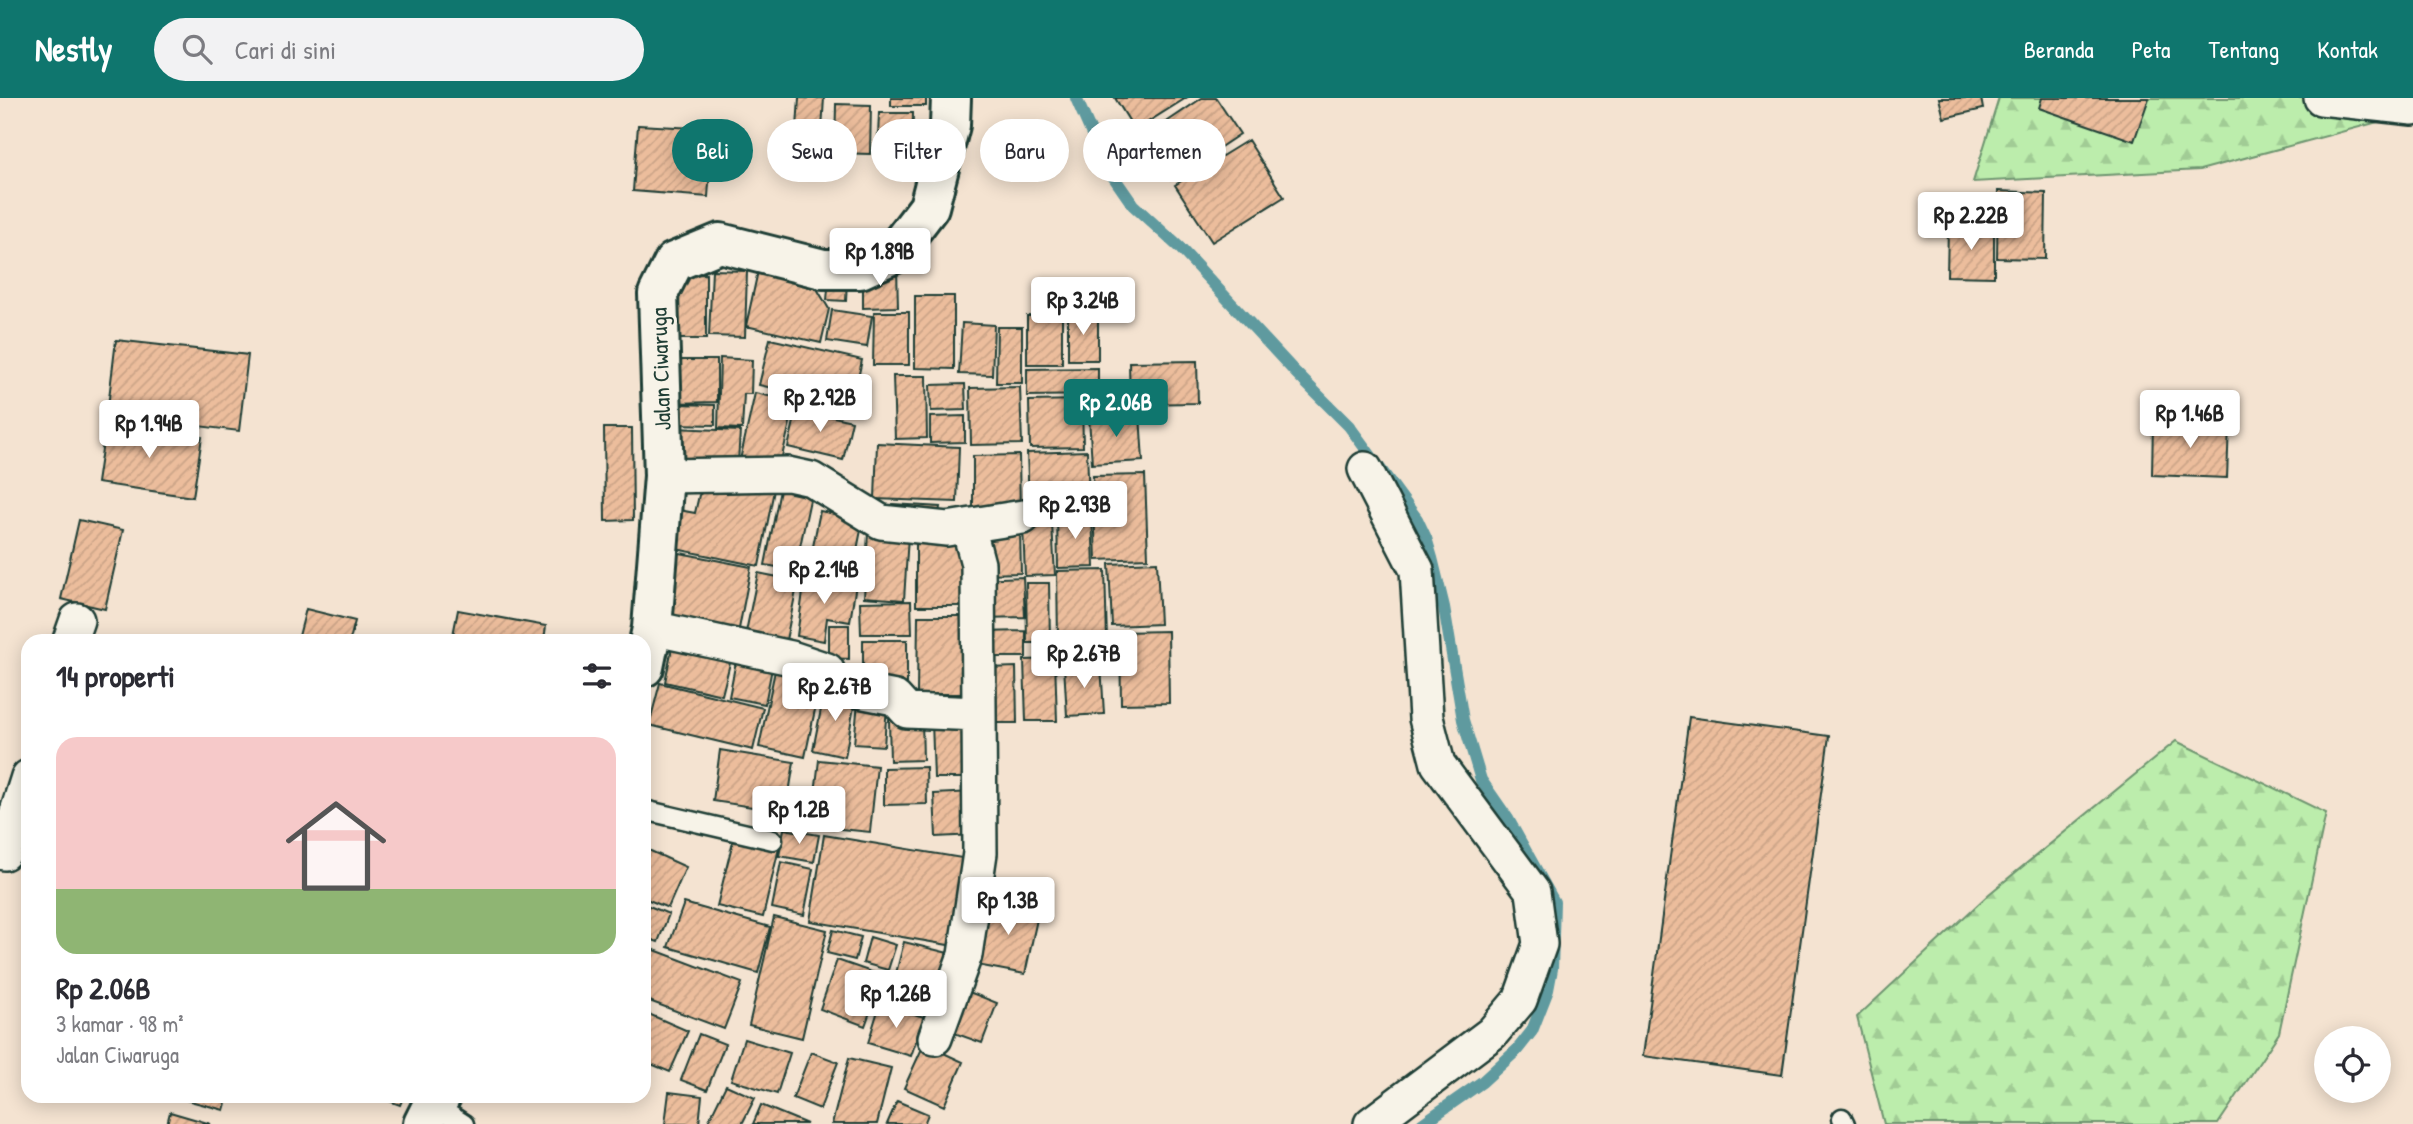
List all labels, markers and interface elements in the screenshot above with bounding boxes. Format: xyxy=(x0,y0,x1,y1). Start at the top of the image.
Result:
search box xyxy=(154,18,644,81)
text: Nestly xyxy=(35,27,112,71)
icon: search xyxy=(178,30,216,68)
text: Cari di sini xyxy=(234,32,336,67)
text: Beranda xyxy=(2024,33,2094,65)
text: Peta xyxy=(2132,33,2170,65)
text: Tentang xyxy=(2208,33,2279,65)
text: Kontak xyxy=(2317,33,2378,65)
chip: Beli xyxy=(672,119,753,182)
chip: Sewa xyxy=(767,119,857,182)
chip: Filter xyxy=(871,119,966,182)
chip: Baru xyxy=(980,119,1069,182)
chip: Apartemen xyxy=(1083,119,1226,182)
pin: Rp 2.22B xyxy=(1899,192,2043,252)
text: Rp 2.22B xyxy=(1934,199,2008,230)
pin: Rp 1.89B xyxy=(808,228,952,288)
text: Rp 1.89B xyxy=(846,235,914,266)
pin: Rp 3.24B xyxy=(1011,278,1155,337)
text: Rp 3.24B xyxy=(1047,284,1119,315)
street label: Jalan Ciwaruga xyxy=(642,307,678,431)
pin: Rp 2.92B xyxy=(748,374,892,434)
pin: Rp 2.06B xyxy=(1044,380,1188,439)
text: Rp 2.92B xyxy=(784,381,856,412)
text: Rp 2.06B xyxy=(1080,386,1152,417)
pin: Rp 1.46B xyxy=(2118,390,2262,450)
text: Rp 1.46B xyxy=(2156,397,2224,428)
pin: Rp 1.94B xyxy=(77,400,221,460)
text: Rp 1.94B xyxy=(115,407,183,438)
pin: Rp 2.93B xyxy=(1003,482,1147,541)
text: Rp 2.93B xyxy=(1039,488,1111,519)
pin: Rp 2.14B xyxy=(752,546,896,606)
text: Rp 2.14B xyxy=(789,553,859,584)
pin: Rp 2.67B xyxy=(1012,630,1156,690)
text: Rp 2.67B xyxy=(1047,637,1121,668)
text: 14 properti xyxy=(56,656,175,696)
icon: filters xyxy=(578,657,616,695)
pin: Rp 2.67B xyxy=(763,664,907,723)
text: Rp 2.67B xyxy=(798,670,872,701)
icon: home xyxy=(273,783,399,909)
pin: Rp 1.2B xyxy=(734,786,864,846)
text: Rp 1.2B xyxy=(768,793,830,824)
pin: Rp 1.3B xyxy=(943,878,1073,937)
text: Rp 1.3B xyxy=(978,884,1038,915)
text: Rp 2.06B xyxy=(56,968,150,1008)
pin: Rp 1.26B xyxy=(824,970,968,1030)
text: Rp 1.26B xyxy=(861,977,931,1008)
text: 3 kamar · 98 m² xyxy=(56,1008,183,1039)
map controls xyxy=(2314,1026,2391,1103)
button: locate xyxy=(2314,1026,2391,1103)
text: Jalan Ciwaruga xyxy=(56,1039,179,1070)

